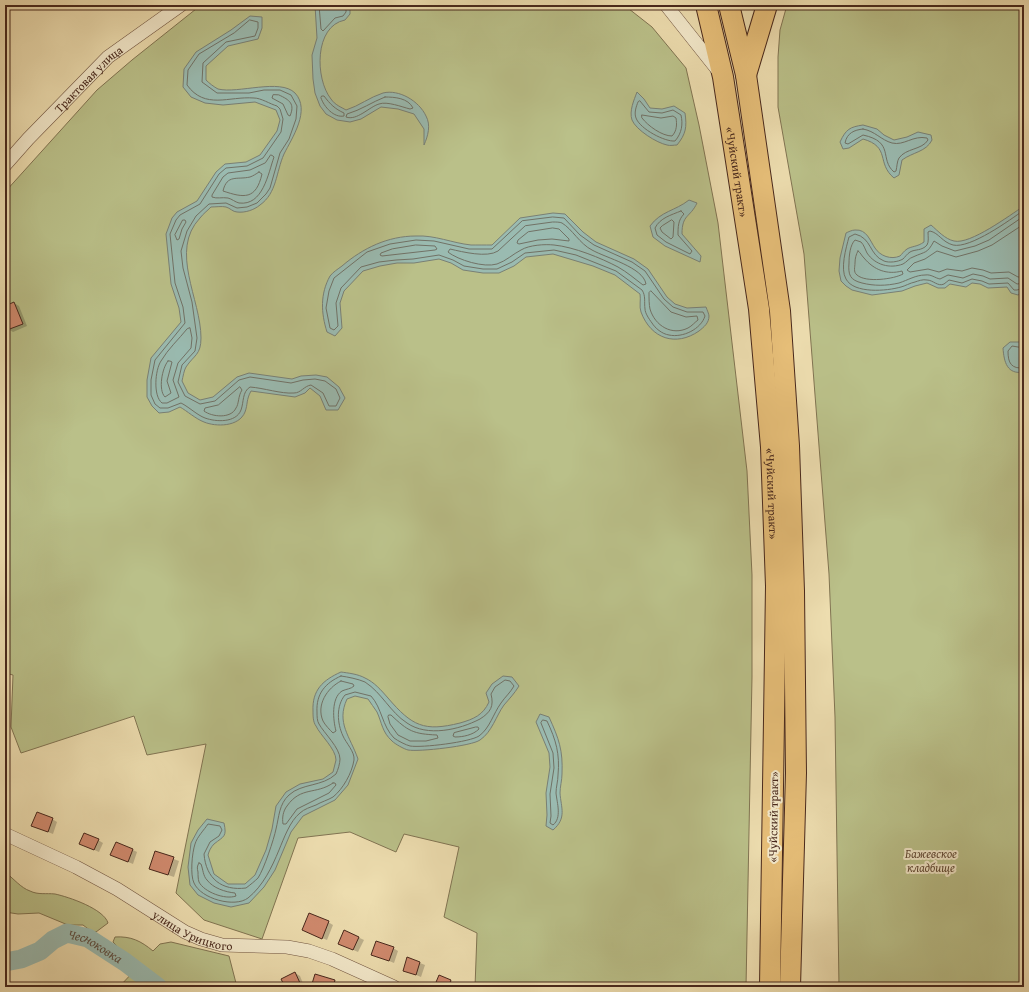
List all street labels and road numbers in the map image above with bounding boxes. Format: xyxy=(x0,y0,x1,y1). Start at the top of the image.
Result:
street label: Трактовая улица xyxy=(50,41,126,116)
street label: «Чуйский тракт» xyxy=(722,126,753,218)
street label: «Чуйский тракт» xyxy=(763,448,783,540)
street label: «Чуйский тракт» xyxy=(764,771,782,863)
street label: улица Урицкого xyxy=(149,905,233,954)

